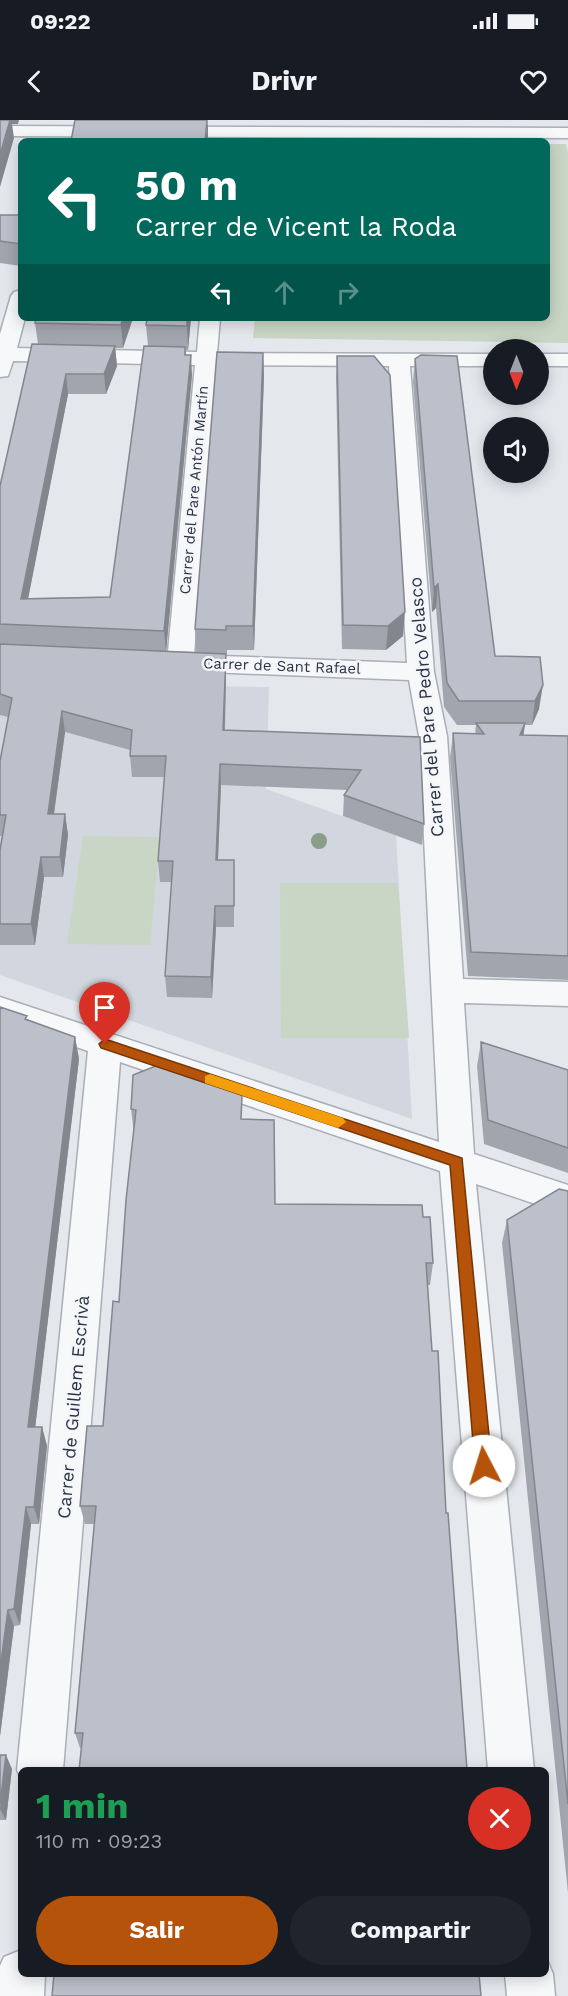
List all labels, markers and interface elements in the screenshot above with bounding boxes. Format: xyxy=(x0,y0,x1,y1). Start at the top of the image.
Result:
text: 09:22 xyxy=(30,9,91,34)
icon: back xyxy=(18,65,51,98)
text: Drivr xyxy=(251,65,317,97)
icon: heart xyxy=(517,65,550,98)
text: 50 m xyxy=(135,161,238,210)
icon: left xyxy=(36,162,114,240)
text: Carrer de Vicent la Roda xyxy=(135,211,457,243)
icon: left xyxy=(205,276,238,309)
icon: ahead xyxy=(268,276,301,309)
icon: right xyxy=(331,276,364,309)
north arrow xyxy=(483,339,549,405)
map controls xyxy=(483,339,549,483)
street label: Carrer del Pare Antón Martín xyxy=(176,385,212,595)
button: sound xyxy=(483,417,549,483)
street label: Carrer del Pare Pedro Velasco xyxy=(404,576,448,838)
street label: Carrer de Sant Rafael xyxy=(203,654,361,678)
pin xyxy=(79,982,130,1044)
icon: arrive xyxy=(88,991,121,1024)
street label: Carrer de Guillem Escrivà xyxy=(53,1294,93,1520)
position arrow xyxy=(452,1434,516,1498)
text: 1 min xyxy=(36,1785,128,1827)
button: close xyxy=(468,1787,531,1850)
text: 110 m · 09:23 xyxy=(36,1829,162,1853)
button: Salir xyxy=(36,1896,278,1965)
button: Compartir xyxy=(290,1896,531,1965)

